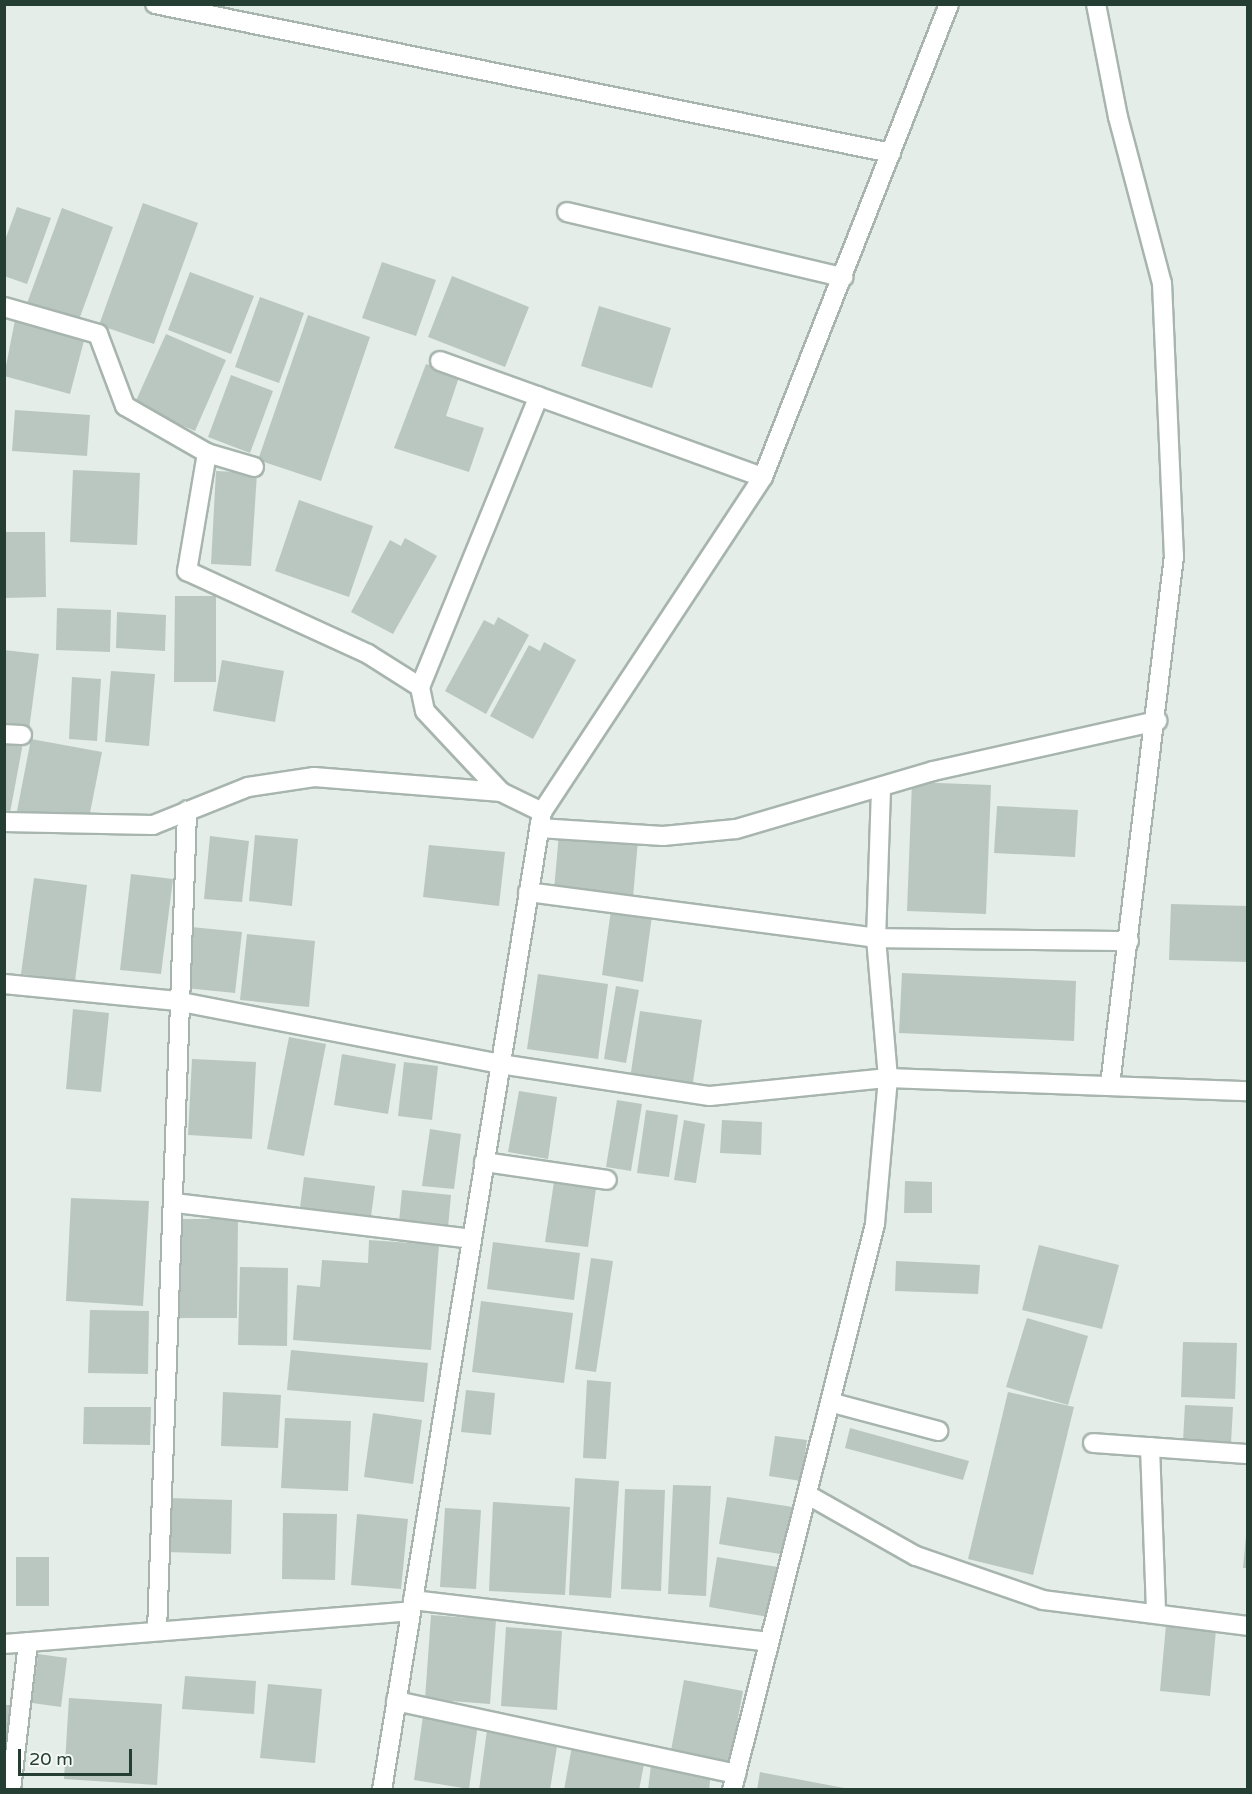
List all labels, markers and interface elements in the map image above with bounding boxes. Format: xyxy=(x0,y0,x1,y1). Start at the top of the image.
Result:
scale bar xyxy=(21,1737,135,1775)
text: 20 m xyxy=(29,1748,73,1770)

